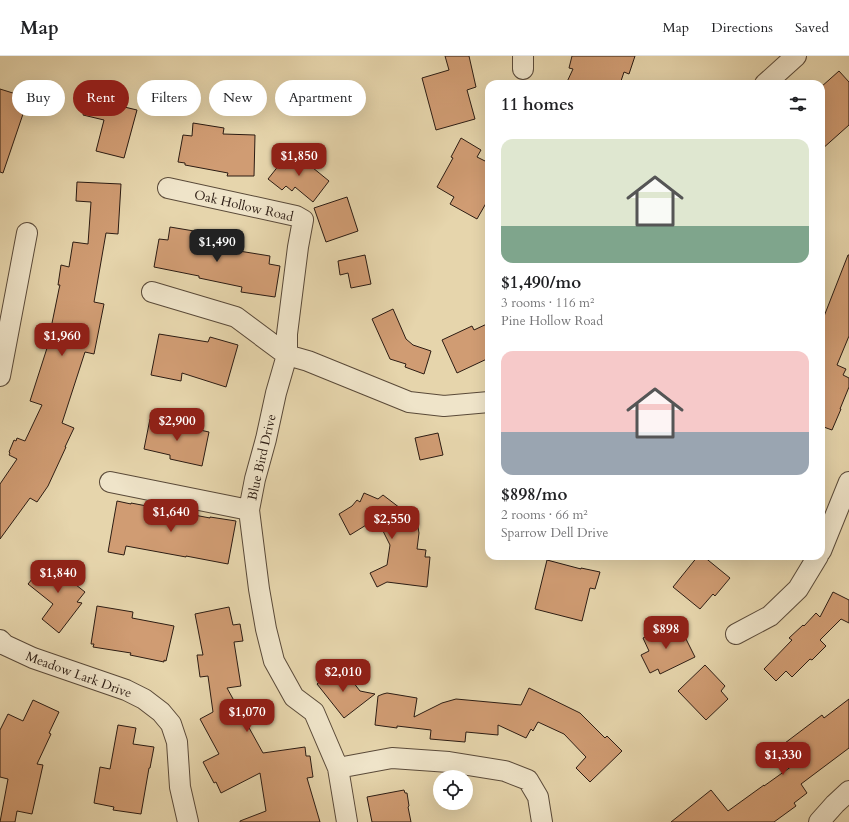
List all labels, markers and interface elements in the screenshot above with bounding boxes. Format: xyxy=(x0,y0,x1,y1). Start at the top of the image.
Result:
text: Map xyxy=(20,15,59,41)
text: Map xyxy=(663,18,689,37)
text: Directions xyxy=(711,18,773,37)
text: Saved xyxy=(795,18,829,37)
chip: Buy xyxy=(12,80,65,116)
chip: Rent xyxy=(73,80,129,116)
chip: Filters xyxy=(137,80,201,116)
chip: New xyxy=(209,80,267,116)
chip: Apartment xyxy=(275,80,366,116)
text: 11 homes xyxy=(501,93,574,116)
icon: filters xyxy=(787,93,809,115)
pin: $1,850 xyxy=(266,143,332,177)
text: $1,850 xyxy=(280,147,318,165)
icon: home xyxy=(619,165,691,237)
street label: Oak Hollow Road xyxy=(192,186,295,226)
pin: $1,490 xyxy=(184,229,250,263)
text: $1,490 xyxy=(198,233,236,251)
text: $1,490/mo xyxy=(501,271,581,294)
text: 3 rooms · 116 m² xyxy=(501,294,594,312)
text: Pine Hollow Road xyxy=(501,312,603,330)
pin: $1,960 xyxy=(29,323,95,357)
text: $1,960 xyxy=(43,327,81,345)
icon: home xyxy=(619,377,691,449)
pin: $2,900 xyxy=(144,408,210,442)
text: $2,900 xyxy=(158,412,196,430)
street label: Blue Bird Drive xyxy=(243,412,281,502)
text: $898/mo xyxy=(501,483,567,506)
pin: $1,640 xyxy=(138,499,204,533)
text: $1,640 xyxy=(152,503,190,521)
pin: $2,550 xyxy=(359,506,425,540)
text: 2 rooms · 66 m² xyxy=(501,506,588,524)
text: $2,550 xyxy=(373,510,411,528)
text: Sparrow Dell Drive xyxy=(501,524,609,542)
pin: $1,840 xyxy=(25,560,91,594)
text: $1,840 xyxy=(39,564,77,582)
pin: $898 xyxy=(642,616,690,650)
text: $898 xyxy=(653,620,679,638)
street label: Meadow Lark Drive xyxy=(23,647,134,703)
pin: $2,010 xyxy=(310,659,376,693)
text: $2,010 xyxy=(324,663,362,681)
pin: $1,070 xyxy=(214,699,280,733)
text: $1,070 xyxy=(228,703,266,721)
pin: $1,330 xyxy=(750,742,816,776)
text: $1,330 xyxy=(764,746,802,764)
map controls xyxy=(433,770,473,810)
button: locate xyxy=(433,770,473,810)

